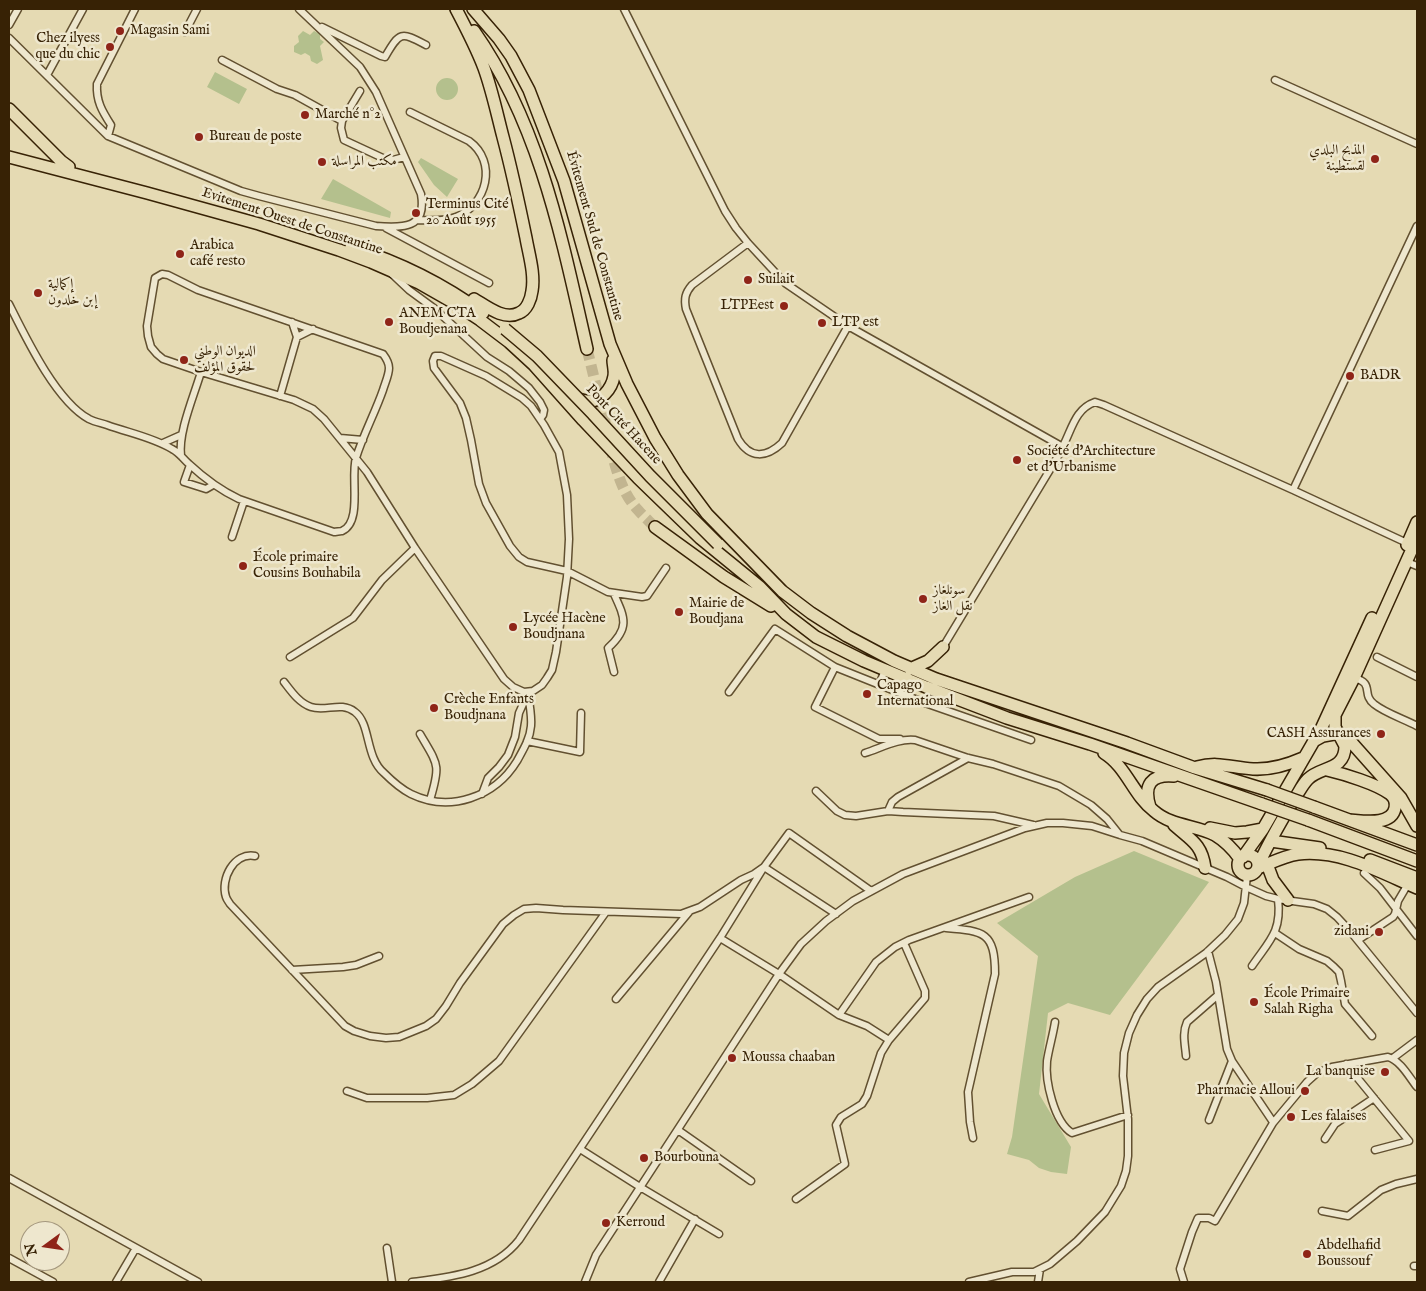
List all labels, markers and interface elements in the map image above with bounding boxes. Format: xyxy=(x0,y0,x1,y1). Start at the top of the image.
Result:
place label: Magasin Sami xyxy=(130,23,210,39)
marker: Magasin Sami xyxy=(114,25,126,37)
place label: Chez ilyess que du chic xyxy=(35,31,100,64)
marker: Chez ilyess que du chic xyxy=(104,41,116,53)
place label: Marché n°2 xyxy=(315,107,381,123)
marker: Marché n°2 xyxy=(299,109,311,121)
place label: Bureau de poste xyxy=(209,129,302,145)
marker: Bureau de poste xyxy=(193,131,205,143)
place label: المذبح البلدي لقسنطينة xyxy=(1309,143,1365,176)
street label: Évitement Sud de Constantine xyxy=(562,149,626,323)
marker: المذبح البلدي لقسنطينة xyxy=(1369,153,1381,165)
place label: مكتب المراسلة xyxy=(332,154,397,170)
marker: مكتب المراسلة xyxy=(316,156,328,168)
street label: Evitement Ouest de Constantine xyxy=(200,185,384,259)
place label: Terminus Cité 20 Août 1955 xyxy=(426,197,509,230)
marker: Terminus Cité 20 Août 1955 xyxy=(410,207,422,219)
place label: Arabica café resto xyxy=(190,238,245,270)
marker: Arabica café resto xyxy=(174,248,186,260)
place label: Suilait xyxy=(758,272,795,288)
marker: Suilait xyxy=(742,274,754,286)
place label: إكمالية إبن خلدون xyxy=(48,277,97,310)
marker: إكمالية إبن خلدون xyxy=(32,287,44,299)
place label: LTPEest xyxy=(720,298,774,314)
marker: LTPEest xyxy=(778,300,790,312)
place label: ANEM CTA Boudjenana xyxy=(399,306,476,338)
place label: LTP est xyxy=(832,315,879,331)
marker: ANEM CTA Boudjenana xyxy=(383,316,395,328)
marker: LTP est xyxy=(816,317,828,329)
place label: الديوان الوطني لحقوق المؤلف xyxy=(194,344,256,377)
marker: الديوان الوطني لحقوق المؤلف xyxy=(178,354,190,366)
place label: BADR xyxy=(1360,368,1400,384)
marker: BADR xyxy=(1344,370,1356,382)
street label: Pont Cité Hacene xyxy=(582,382,664,468)
place label: Société d'Architecture et d'Urbanisme xyxy=(1027,444,1156,477)
marker: Société d'Architecture et d'Urbanisme xyxy=(1011,454,1023,466)
place label: École primaire Cousins Bouhabila xyxy=(253,550,360,582)
marker: École primaire Cousins Bouhabila xyxy=(237,560,249,572)
place label: سونلغاز نقل الغاز xyxy=(933,583,972,616)
marker: سونلغاز نقل الغاز xyxy=(917,593,929,605)
place label: Mairie de Boudjana xyxy=(689,596,744,628)
marker: Mairie de Boudjana xyxy=(673,606,685,618)
place label: Lycée Hacène Boudjnana xyxy=(523,611,606,644)
marker: Lycée Hacène Boudjnana xyxy=(507,621,519,633)
place label: Capago International xyxy=(877,678,954,710)
marker: Capago International xyxy=(861,688,873,700)
place label: Crèche Enfants Boudjnana xyxy=(444,692,534,724)
marker: Crèche Enfants Boudjnana xyxy=(428,702,440,714)
place label: CASH Assurances xyxy=(1267,726,1371,742)
marker: CASH Assurances xyxy=(1375,728,1387,740)
place label: zidani xyxy=(1334,924,1369,940)
marker: zidani xyxy=(1373,926,1385,938)
place label: École Primaire Salah Righa xyxy=(1264,986,1350,1019)
marker: École Primaire Salah Righa xyxy=(1248,996,1260,1008)
place label: Moussa chaaban xyxy=(742,1050,835,1066)
marker: Moussa chaaban xyxy=(726,1052,738,1064)
place label: La banquise xyxy=(1306,1064,1375,1080)
marker: La banquise xyxy=(1379,1066,1391,1078)
place label: Pharmacie Alloui xyxy=(1197,1083,1295,1099)
marker: Pharmacie Alloui xyxy=(1299,1085,1311,1097)
place label: Les falaises xyxy=(1301,1109,1367,1125)
marker: Les falaises xyxy=(1285,1111,1297,1123)
place label: Bourbouna xyxy=(654,1150,719,1166)
marker: Bourbouna xyxy=(638,1152,650,1164)
place label: Kerroud xyxy=(616,1215,665,1231)
marker: Kerroud xyxy=(600,1217,612,1229)
north arrow xyxy=(20,1221,70,1271)
place label: Abdelhafid Boussouf xyxy=(1317,1238,1381,1270)
text: N xyxy=(21,1241,42,1257)
marker: Abdelhafid Boussouf xyxy=(1301,1248,1313,1260)

